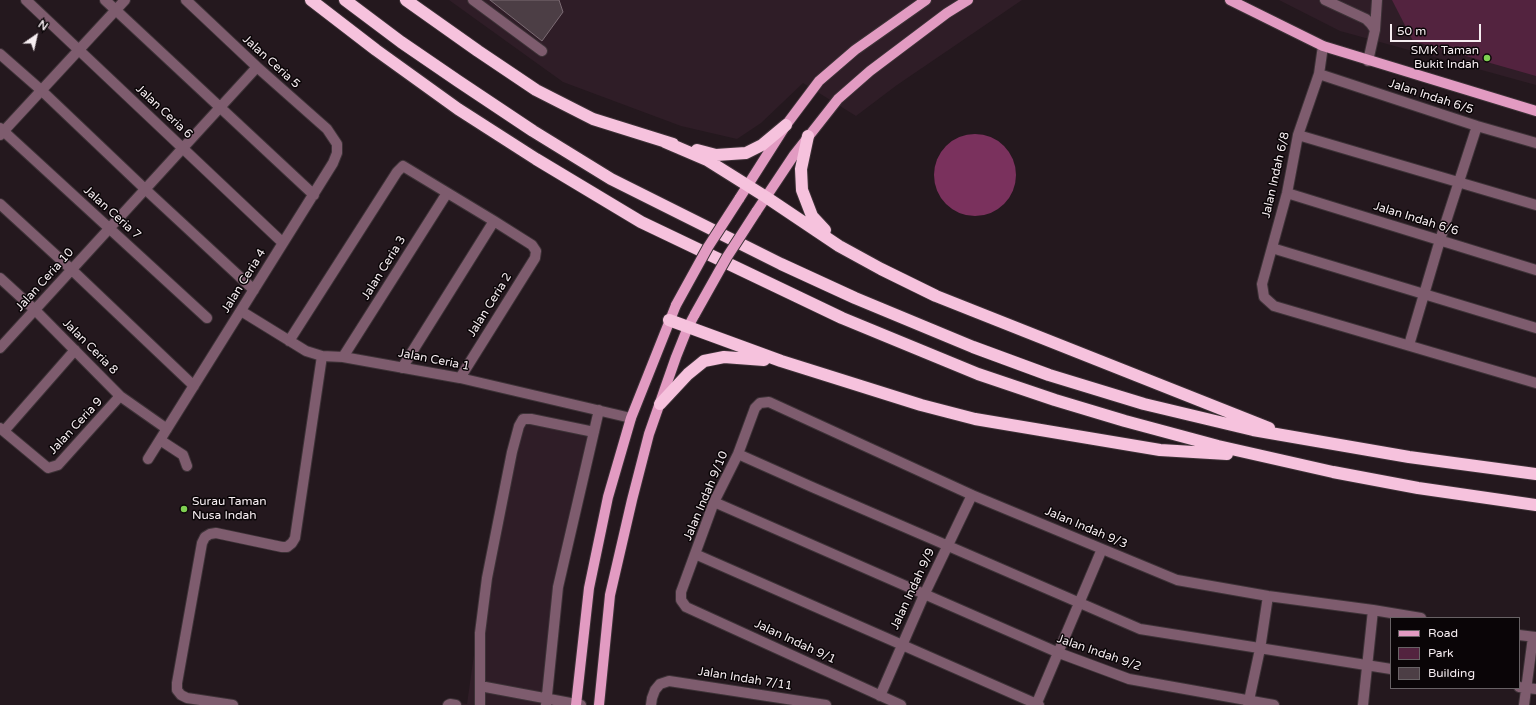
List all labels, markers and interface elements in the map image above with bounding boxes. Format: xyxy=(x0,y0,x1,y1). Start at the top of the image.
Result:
north arrow xyxy=(16,16,56,56)
scale bar xyxy=(1392,16,1483,42)
text: N xyxy=(36,18,50,33)
text: 50 m xyxy=(1397,24,1426,38)
street label: Jalan Ceria 5 xyxy=(239,32,303,92)
place label: SMK Taman Bukit Indah xyxy=(1411,44,1479,72)
marker: SMK Taman Bukit Indah xyxy=(1482,53,1492,63)
street label: Jalan Indah 6/5 xyxy=(1387,77,1475,117)
street label: Jalan Ceria 6 xyxy=(133,82,195,142)
street label: Jalan Indah 6/8 xyxy=(1259,131,1293,219)
street label: Jalan Ceria 7 xyxy=(80,183,144,243)
street label: Jalan Indah 6/6 xyxy=(1372,199,1460,239)
street label: Jalan Ceria 3 xyxy=(359,233,409,303)
street label: Jalan Ceria 10 xyxy=(13,245,77,315)
street label: Jalan Ceria 4 xyxy=(219,246,269,316)
street label: Jalan Ceria 2 xyxy=(465,270,515,340)
street label: Jalan Ceria 8 xyxy=(59,316,121,378)
street label: Jalan Ceria 1 xyxy=(397,346,471,374)
street label: Jalan Ceria 9 xyxy=(46,395,106,457)
street label: Jalan Indah 9/10 xyxy=(681,449,731,543)
place label: Surau Taman Nusa Indah xyxy=(192,495,266,523)
marker: Surau Taman Nusa Indah xyxy=(179,504,189,514)
street label: Jalan Indah 9/3 xyxy=(1043,504,1129,552)
street label: Jalan Indah 9/9 xyxy=(888,546,938,632)
street label: Jalan Indah 9/1 xyxy=(752,617,838,667)
legend xyxy=(1390,617,1520,689)
text: Road xyxy=(1428,626,1458,640)
street label: Jalan Indah 9/2 xyxy=(1055,632,1143,674)
text: Park xyxy=(1428,646,1454,660)
street label: Jalan Indah 7/11 xyxy=(697,664,793,694)
text: Building xyxy=(1428,666,1475,680)

